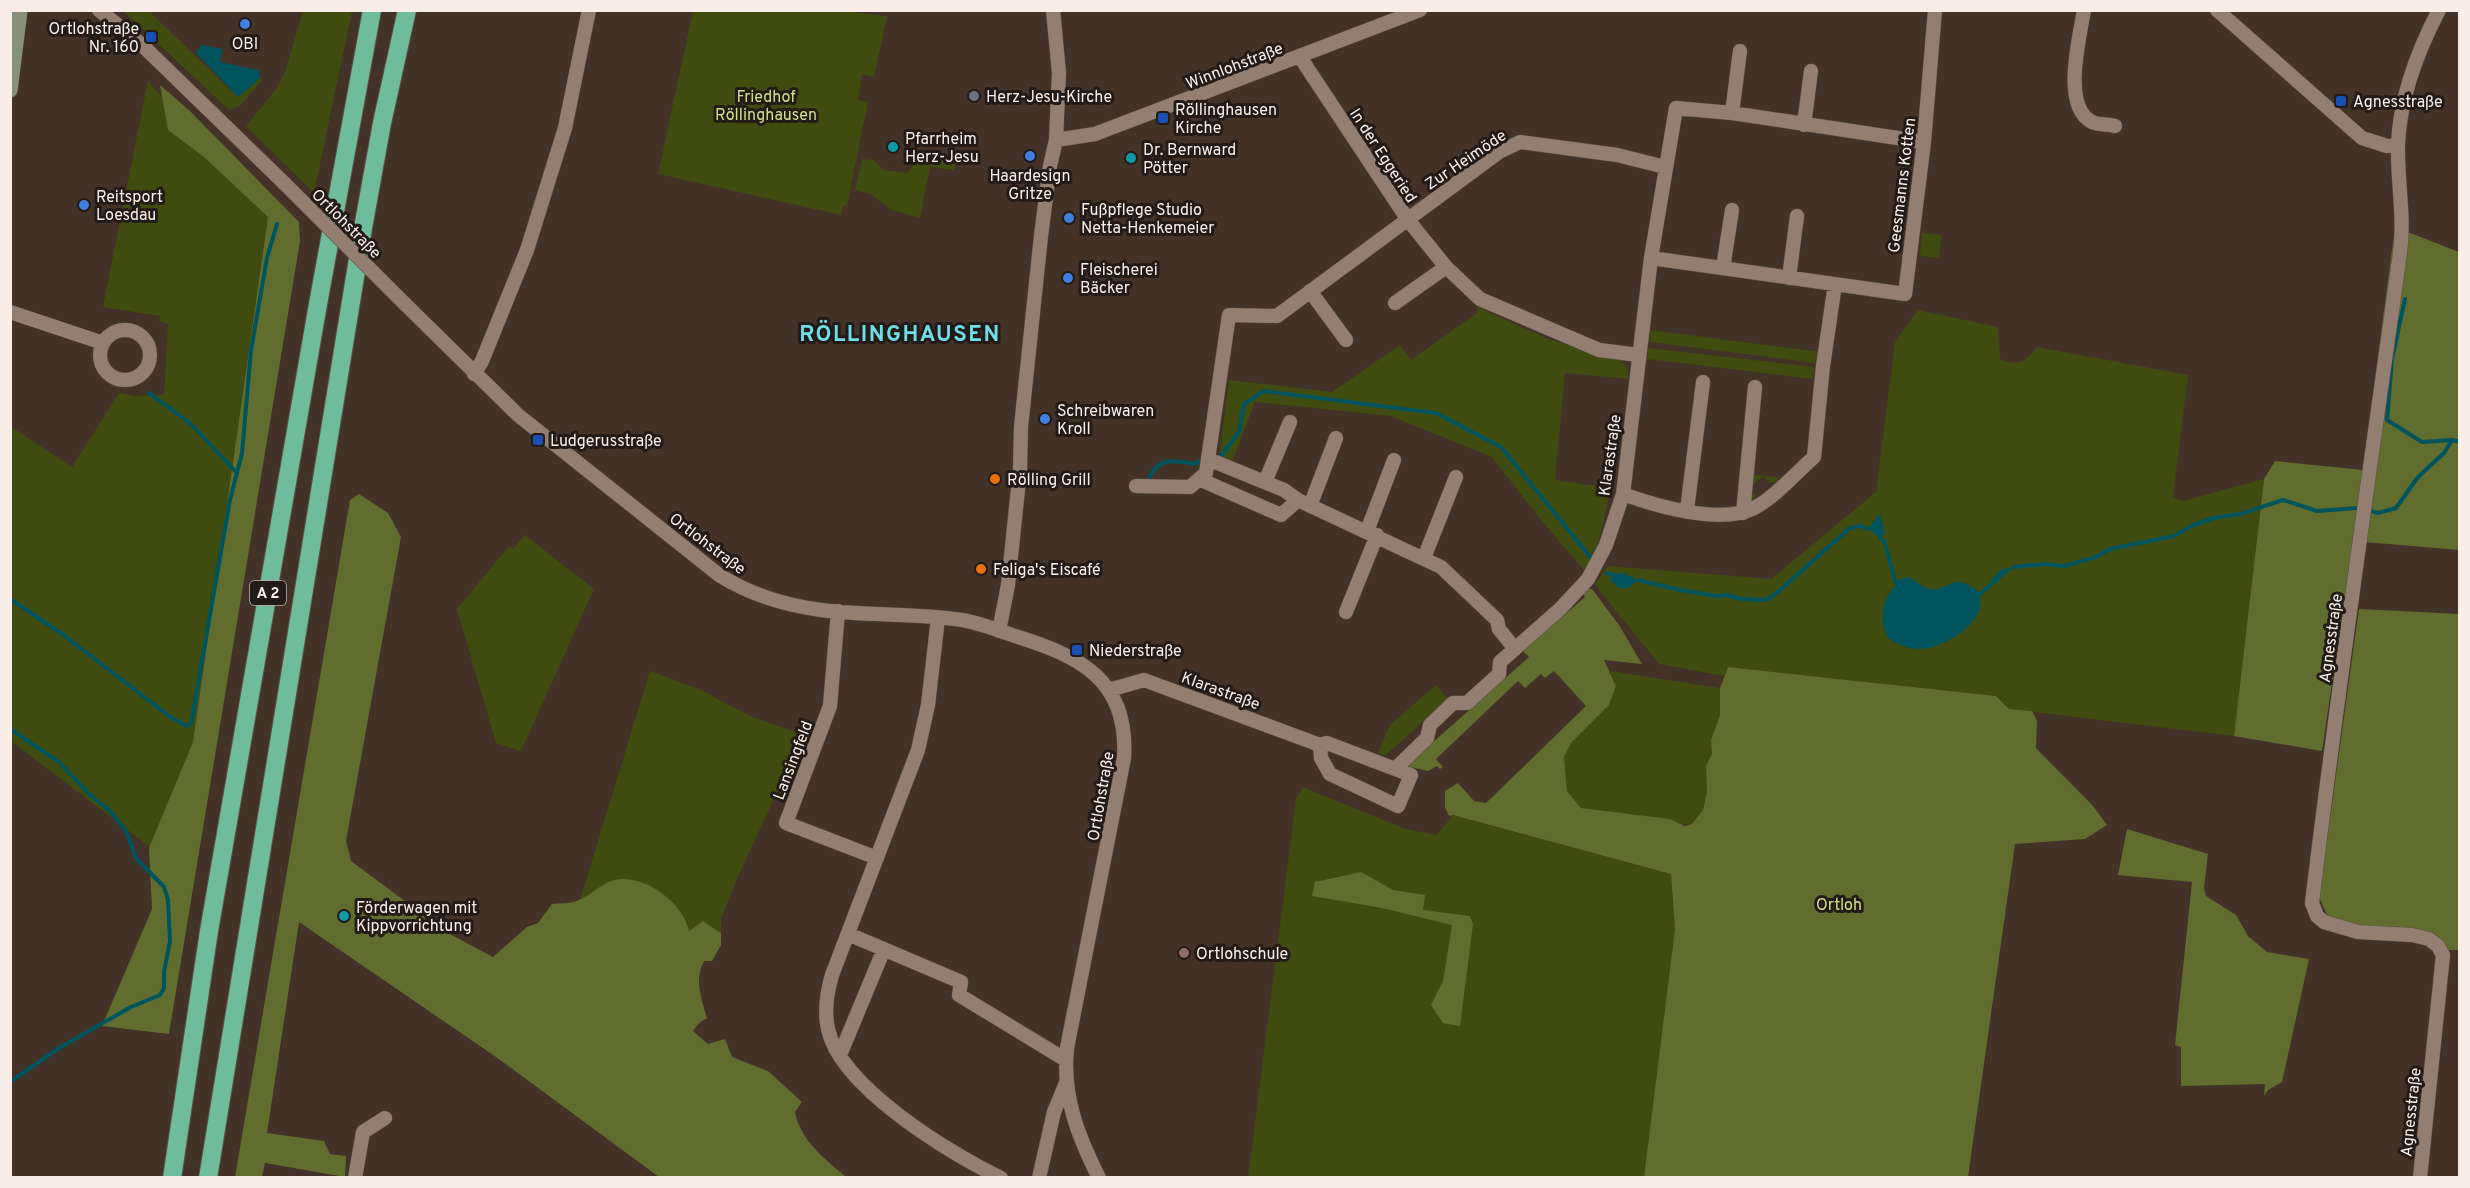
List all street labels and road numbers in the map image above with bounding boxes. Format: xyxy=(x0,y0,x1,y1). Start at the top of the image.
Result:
street label: Winnlohstraße xyxy=(1183,39,1286,95)
street label: In der Eggeried xyxy=(1344,105,1420,207)
street label: Geesmanns Kotten xyxy=(1885,117,1921,254)
street label: Zur Heimöde xyxy=(1422,126,1511,195)
street label: Ortlohstraße xyxy=(306,185,385,264)
street label: Klarastraße xyxy=(1595,413,1627,497)
street label: Ortlohstraße xyxy=(665,509,749,580)
road number: A 2 xyxy=(250,581,286,605)
street label: Agnesstraße xyxy=(2316,593,2348,684)
street label: Klarastraße xyxy=(1178,668,1262,715)
street label: Lansingfeld xyxy=(770,718,818,803)
street label: Ortlohstraße xyxy=(1084,750,1120,843)
street label: Agnesstraße xyxy=(2397,1067,2427,1158)

